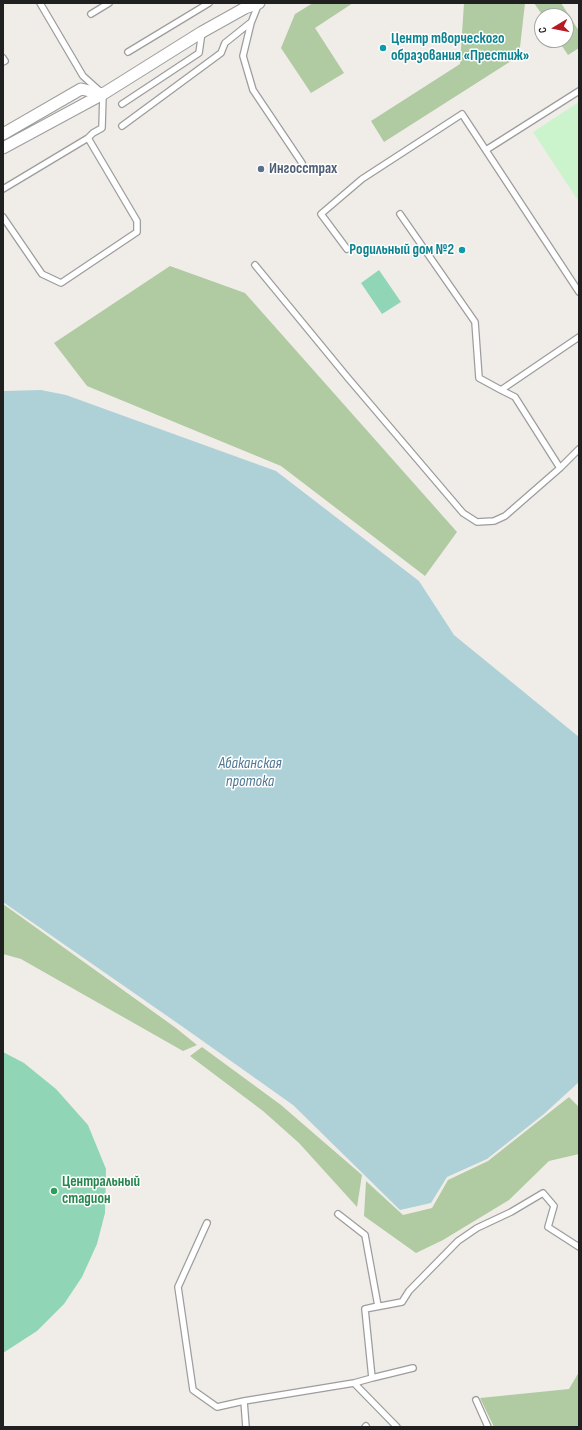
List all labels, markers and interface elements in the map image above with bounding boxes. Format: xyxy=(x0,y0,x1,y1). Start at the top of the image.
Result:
north arrow xyxy=(534,8,574,48)
text: С xyxy=(536,26,550,34)
place label: Центр творческого образования «Престиж» xyxy=(391,30,529,65)
marker: Центр творческого образования «Престиж» xyxy=(378,43,388,53)
place label: Ингосстрах xyxy=(269,160,337,178)
marker: Ингосстрах xyxy=(256,164,266,174)
place label: Родильный дом №2 xyxy=(349,241,454,259)
marker: Родильный дом №2 xyxy=(457,245,467,255)
water label: Абаканская протока xyxy=(218,754,282,792)
place label: Центральный стадион xyxy=(62,1173,140,1208)
marker: Центральный стадион xyxy=(49,1186,59,1196)

